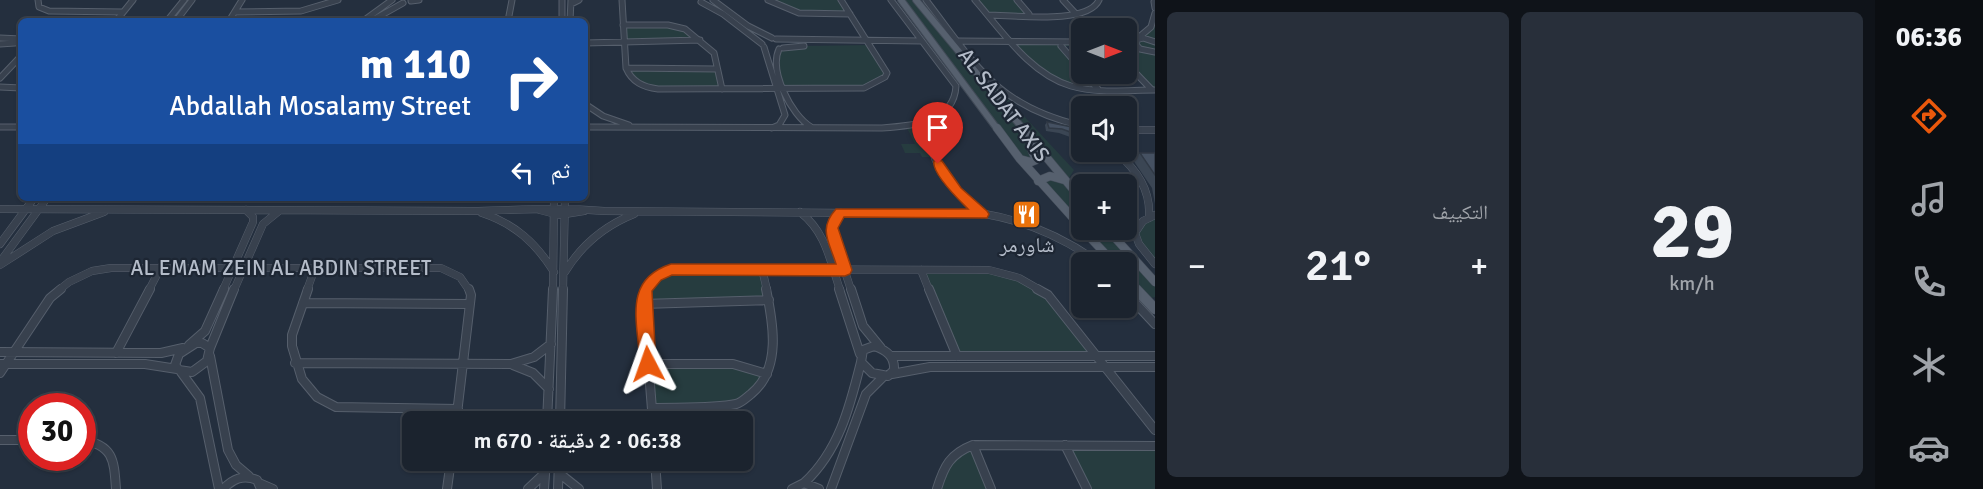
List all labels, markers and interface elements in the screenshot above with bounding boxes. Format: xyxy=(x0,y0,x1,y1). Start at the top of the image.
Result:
north arrow xyxy=(1071,18,1137,84)
map controls xyxy=(1071,18,1137,318)
text: 06:36 xyxy=(1896,21,1962,54)
text: 110 m xyxy=(360,39,471,90)
icon: right xyxy=(492,42,570,120)
street label: AL SADAT AXIS xyxy=(953,43,1055,167)
text: Abdallah Mosalamy Street xyxy=(169,90,471,123)
icon: directions xyxy=(1908,95,1950,137)
button: sound xyxy=(1071,96,1137,162)
pin xyxy=(912,102,963,164)
icon: arrive xyxy=(921,111,954,144)
icon: left xyxy=(506,156,539,189)
text: ثم xyxy=(551,157,570,184)
button: + xyxy=(1071,174,1137,240)
icon: music xyxy=(1908,178,1950,220)
text: 29 xyxy=(1650,184,1734,280)
restaurant icon: شاورمر xyxy=(1011,198,1043,230)
text: التكييف xyxy=(1432,200,1488,225)
place label: شاورمر xyxy=(998,232,1055,258)
text: 21° xyxy=(1305,238,1371,293)
text: − xyxy=(1188,246,1206,287)
text: + xyxy=(1470,246,1488,287)
button: − xyxy=(1071,252,1137,318)
street label: AL EMAM ZEIN AL ABDIN STREET xyxy=(131,255,432,281)
icon: phone xyxy=(1908,261,1950,303)
text: km/h xyxy=(1669,271,1715,296)
position arrow xyxy=(616,332,680,396)
icon: climate xyxy=(1908,344,1950,386)
speed limit sign: 30 xyxy=(18,393,96,471)
text: 06:38 · 2 دقيقة · 670 m xyxy=(474,427,681,454)
icon: car xyxy=(1908,427,1950,469)

